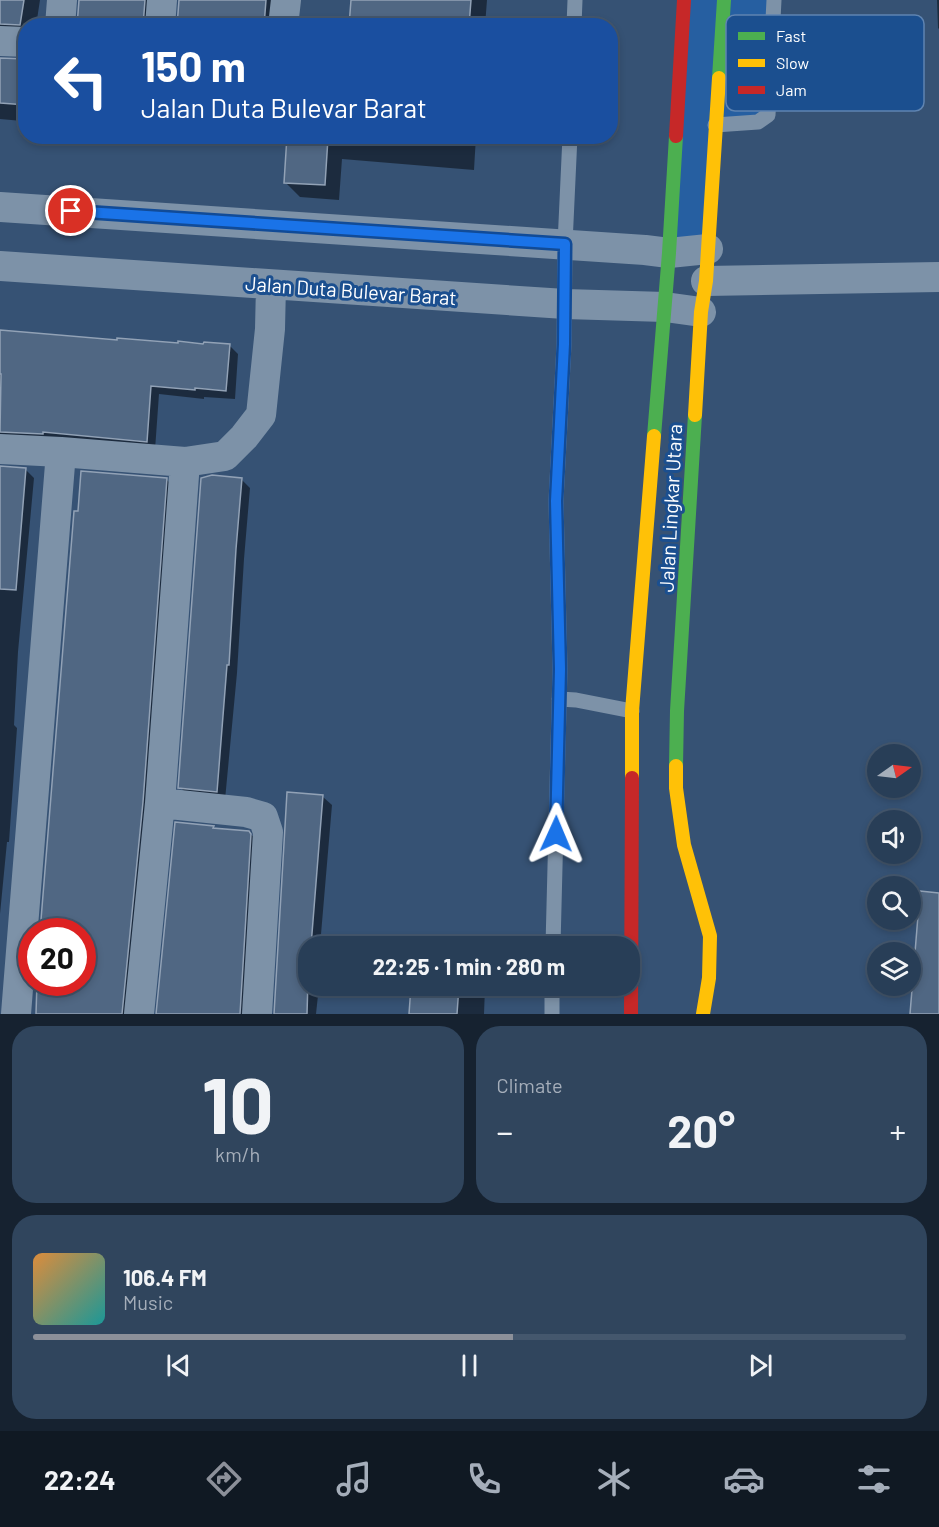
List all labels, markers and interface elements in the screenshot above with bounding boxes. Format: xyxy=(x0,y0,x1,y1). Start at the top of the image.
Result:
legend xyxy=(726,15,924,111)
text: Fast xyxy=(776,26,806,45)
text: 150 m xyxy=(141,40,246,90)
icon: left xyxy=(42,42,120,120)
text: Slow xyxy=(776,53,809,72)
text: Jam xyxy=(776,80,807,99)
text: Jalan Duta Bulevar Barat xyxy=(141,91,427,123)
pin xyxy=(45,185,96,236)
icon: arrive xyxy=(54,194,87,227)
street label: Jalan Duta Bulevar Barat xyxy=(245,271,457,309)
street label: Jalan Lingkar Utara xyxy=(654,423,686,593)
north arrow xyxy=(867,744,921,798)
map controls xyxy=(867,744,921,996)
position arrow xyxy=(524,802,588,866)
button: sound xyxy=(867,810,921,864)
button: search xyxy=(867,876,921,930)
speed limit sign: 20 xyxy=(18,918,96,996)
button: layers xyxy=(867,942,921,996)
text: 22:25 · 1 min · 280 m xyxy=(373,953,565,979)
text: 10 xyxy=(202,1056,274,1150)
text: Climate xyxy=(497,1073,563,1097)
text: 20° xyxy=(667,1103,735,1157)
text: − xyxy=(497,1111,513,1151)
text: + xyxy=(890,1111,906,1151)
text: km/h xyxy=(215,1142,260,1166)
text: 106.4 FM xyxy=(123,1264,207,1290)
text: Music xyxy=(123,1290,173,1314)
icon: previous xyxy=(162,1349,195,1382)
icon: pause xyxy=(453,1349,486,1382)
icon: next xyxy=(744,1349,777,1382)
icon: directions xyxy=(203,1458,245,1500)
icon: music xyxy=(333,1458,375,1500)
icon: phone xyxy=(463,1458,505,1500)
icon: climate xyxy=(593,1458,635,1500)
icon: car xyxy=(723,1458,765,1500)
icon: filters xyxy=(853,1458,895,1500)
text: 22:24 xyxy=(44,1463,115,1495)

